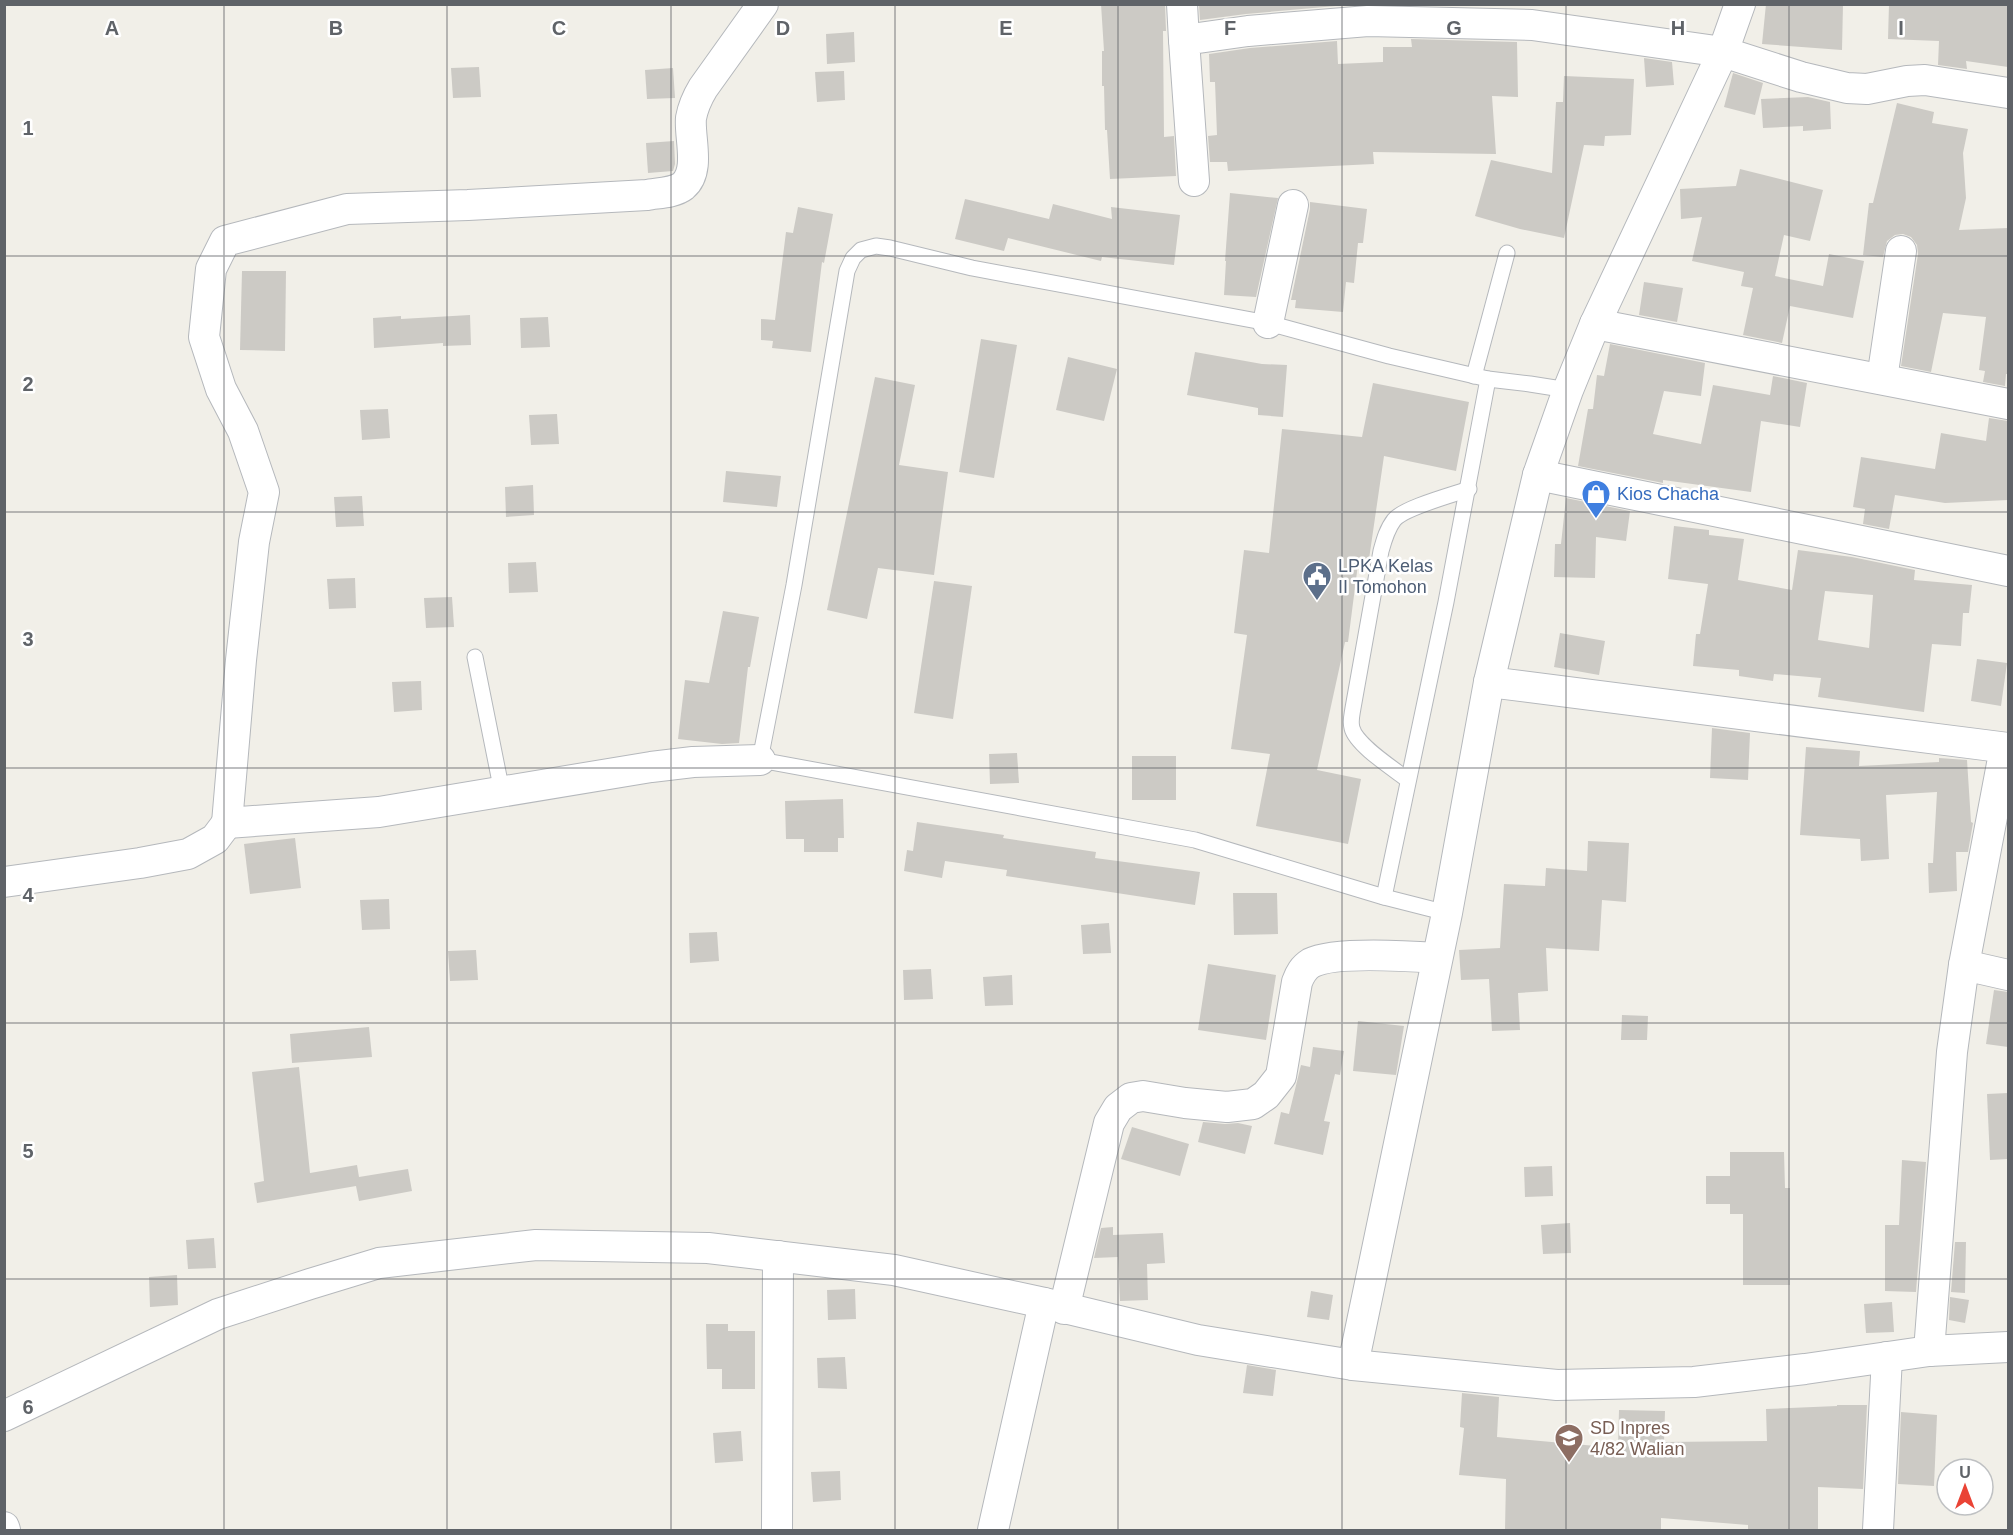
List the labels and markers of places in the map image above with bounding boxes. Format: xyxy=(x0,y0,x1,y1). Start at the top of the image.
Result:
shop icon: Kios Chacha xyxy=(1580,478,1612,520)
place label: Kios Chacha xyxy=(1617,484,1720,504)
place label: LPKA Kelas II Tomohon xyxy=(1338,556,1433,597)
public building icon: LPKA Kelas II Tomohon xyxy=(1301,560,1333,602)
place label: SD Inpres 4/82 Walian xyxy=(1590,1418,1684,1459)
school or university icon: SD Inpres 4/82 Walian xyxy=(1553,1422,1585,1464)

